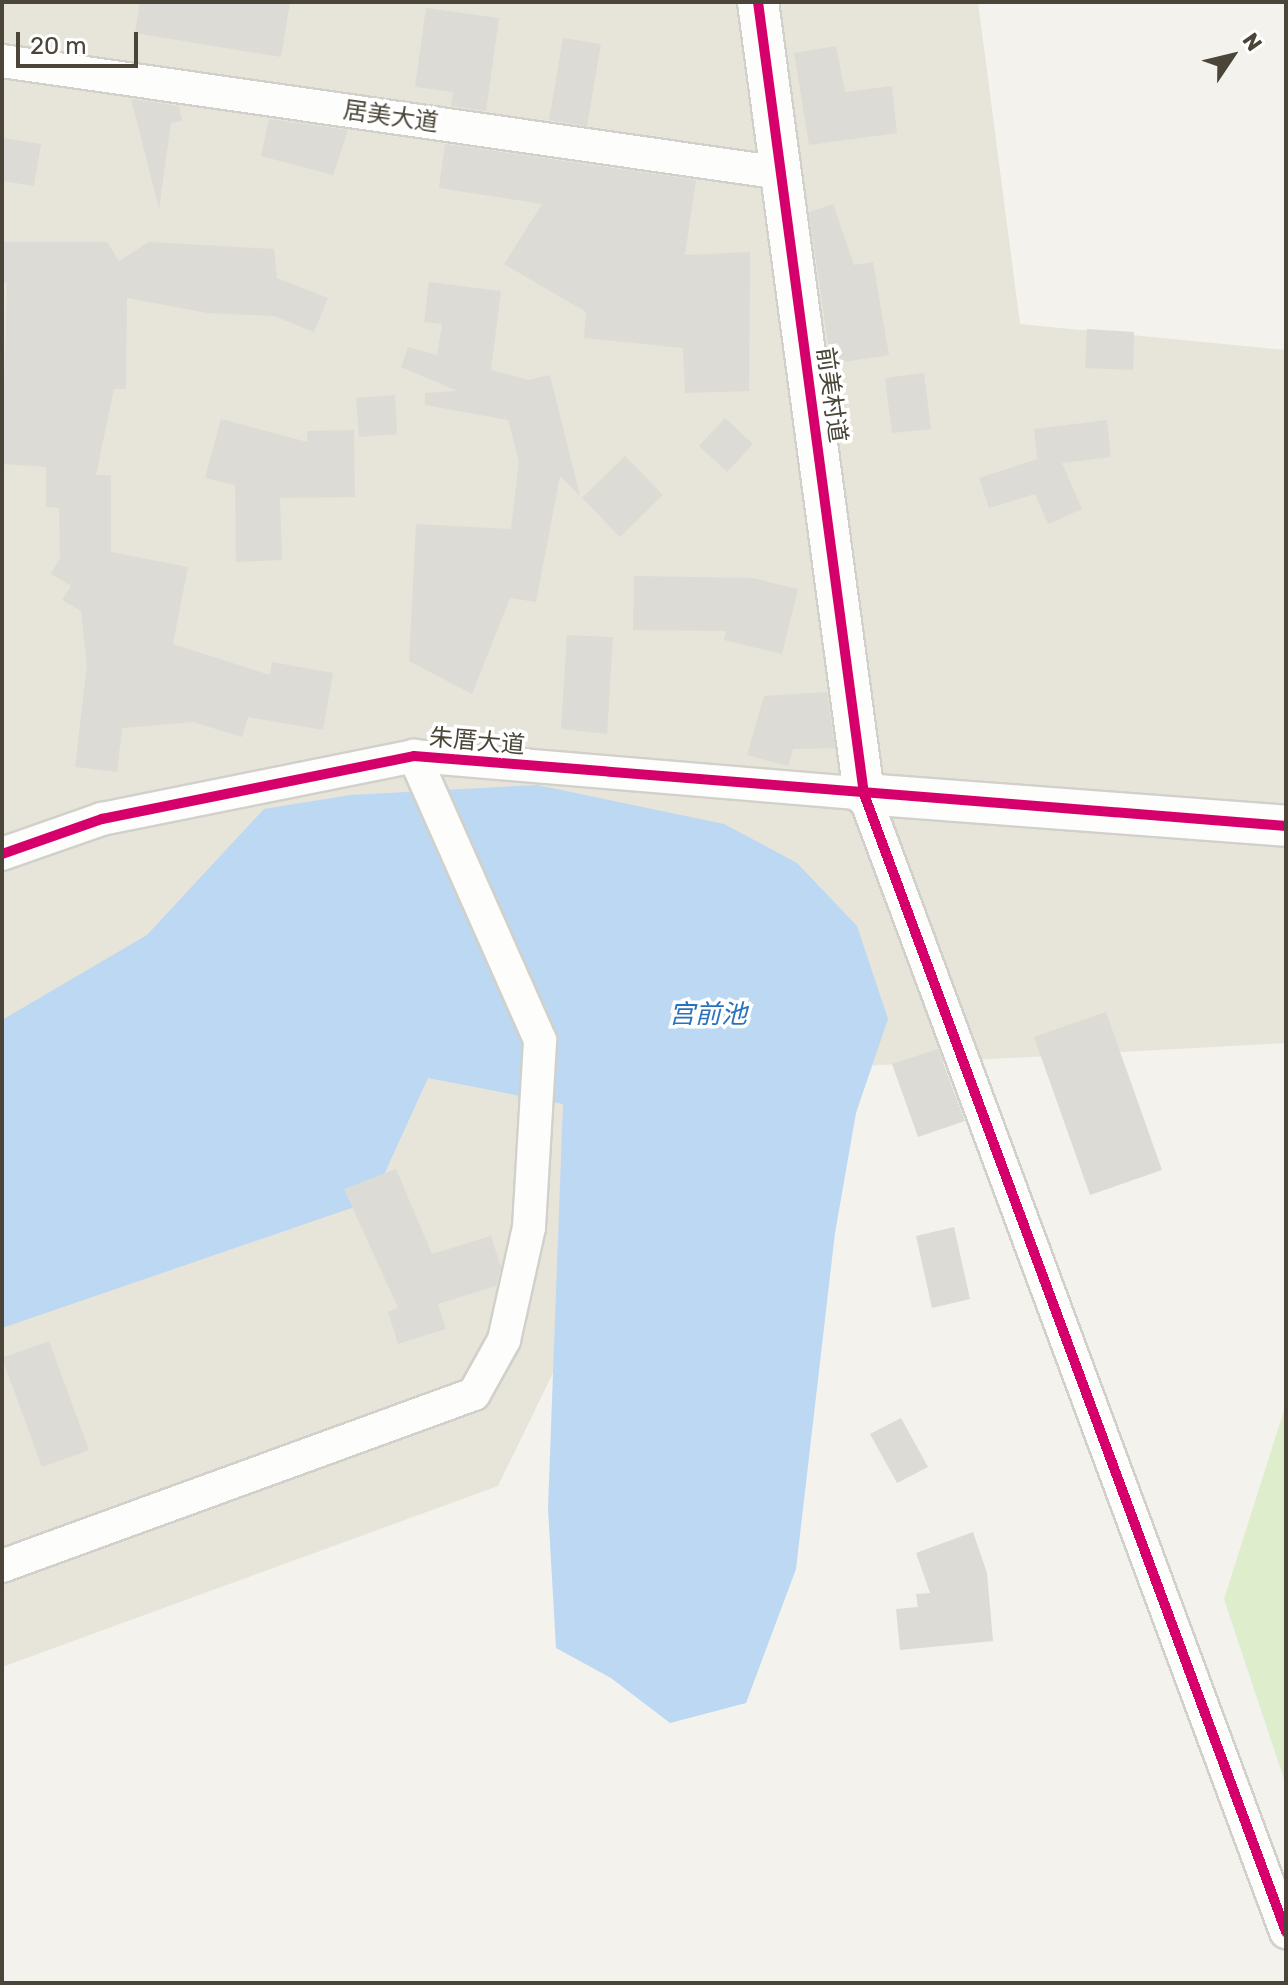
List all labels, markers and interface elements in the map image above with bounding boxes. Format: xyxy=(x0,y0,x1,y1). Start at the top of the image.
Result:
scale bar xyxy=(20,16,142,66)
north arrow xyxy=(1192,16,1272,96)
text: N xyxy=(1236,28,1268,56)
text: 20 m xyxy=(30,32,87,60)
street label: 居美大道 xyxy=(341,96,441,138)
street label: 前美村道 xyxy=(810,345,852,445)
street label: 朱厝大道 xyxy=(428,723,526,761)
water label: 宫前池 xyxy=(669,999,747,1031)

